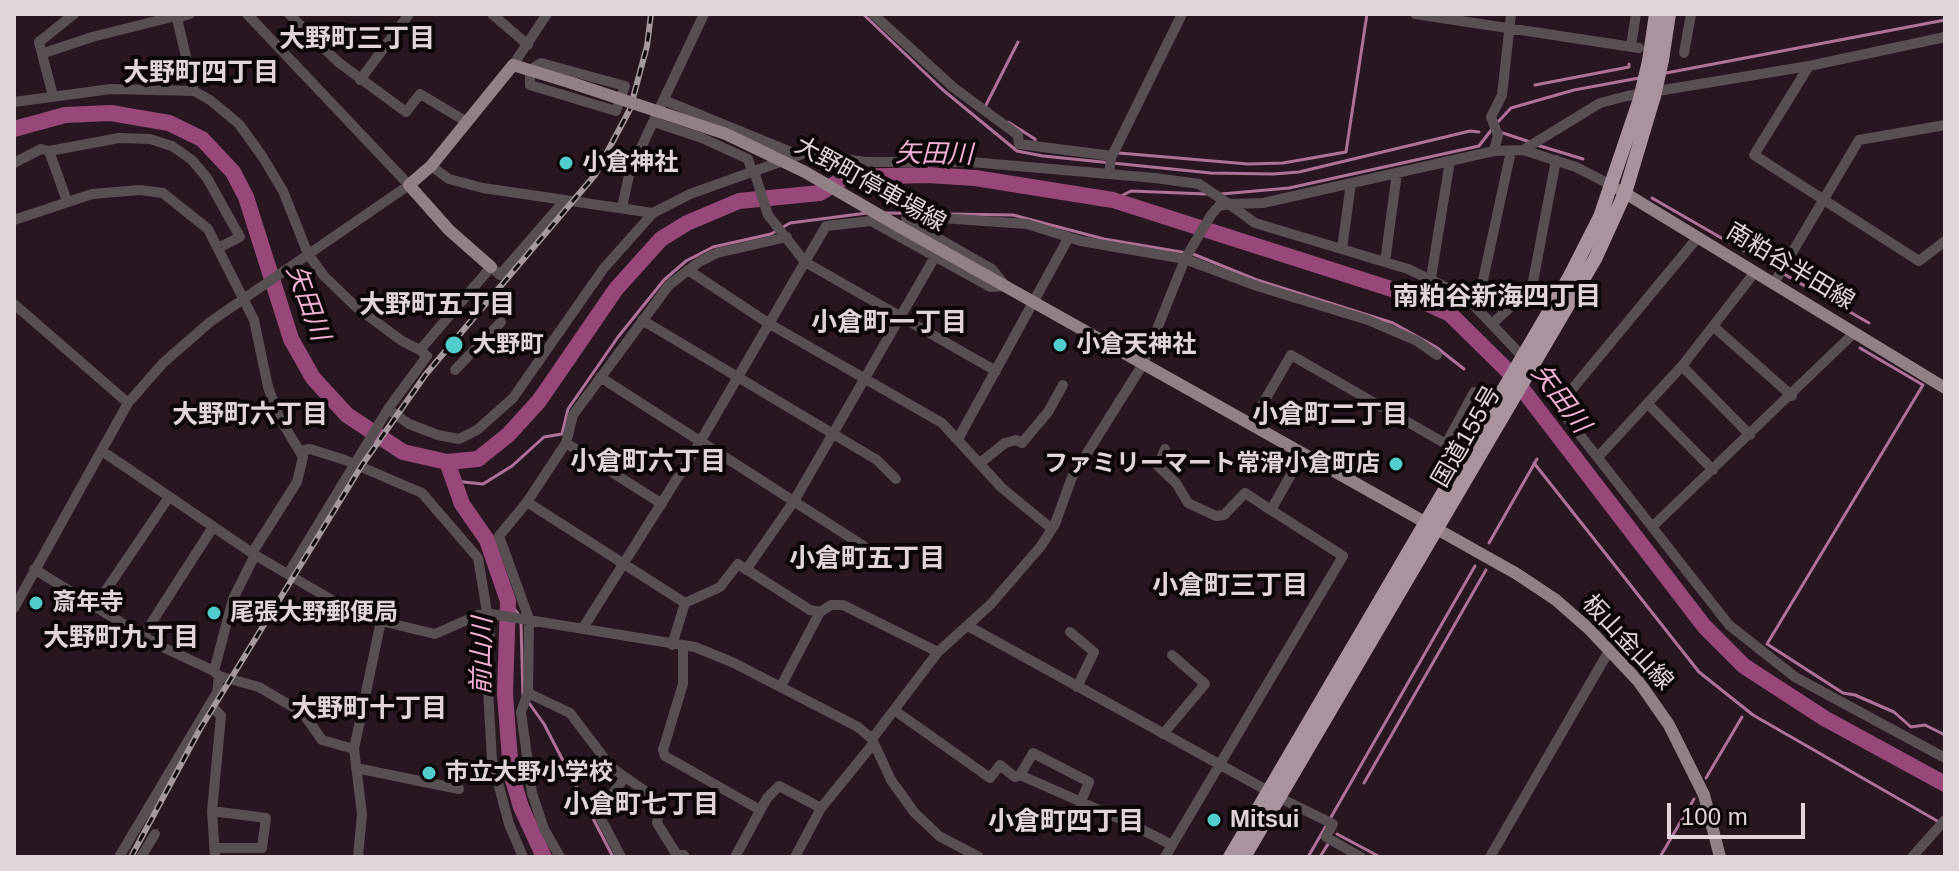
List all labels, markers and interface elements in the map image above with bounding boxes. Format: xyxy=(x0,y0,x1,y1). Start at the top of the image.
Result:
district label: 大野町三丁目 xyxy=(279,24,435,56)
district label: 大野町四丁目 xyxy=(123,58,279,90)
street label: 大野町停車場線 xyxy=(790,132,950,238)
water label: 矢田川 xyxy=(895,139,973,171)
place label: 小倉神社 xyxy=(582,149,678,177)
marker: 小倉神社 xyxy=(557,154,575,172)
street label: 南粕谷半田線 xyxy=(1721,218,1859,316)
water label: 矢田川 xyxy=(279,261,335,345)
district label: 南粕谷新海四丁目 xyxy=(1393,282,1601,314)
district label: 大野町五丁目 xyxy=(359,290,515,322)
district label: 小倉町一丁目 xyxy=(811,308,967,340)
place label: 大野町 xyxy=(472,331,544,359)
place label: 小倉天神社 xyxy=(1076,331,1196,359)
marker: 大野町 xyxy=(443,334,465,356)
marker: 小倉天神社 xyxy=(1051,336,1069,354)
water label: 矢田川 xyxy=(1524,358,1596,440)
street label: 国道155号 xyxy=(1427,381,1507,493)
district label: 大野町六丁目 xyxy=(172,400,328,432)
district label: 小倉町二丁目 xyxy=(1252,400,1408,432)
district label: 小倉町六丁目 xyxy=(570,447,726,479)
place label: ファミリーマート常滑小倉町店 xyxy=(1044,450,1380,478)
marker: ファミリーマート常滑小倉町店 xyxy=(1387,455,1405,473)
district label: 小倉町五丁目 xyxy=(789,544,945,576)
district label: 小倉町三丁目 xyxy=(1152,571,1308,603)
place label: 斎年寺 xyxy=(52,589,124,617)
street label: 板山金山線 xyxy=(1576,589,1678,697)
marker: 斎年寺 xyxy=(27,594,45,612)
place label: 尾張大野郵便局 xyxy=(230,599,398,627)
marker: 尾張大野郵便局 xyxy=(205,604,223,622)
water label: 前山川 xyxy=(467,617,499,695)
district label: 大野町九丁目 xyxy=(43,623,199,655)
district label: 大野町十丁目 xyxy=(291,694,447,726)
place label: 市立大野小学校 xyxy=(445,759,613,787)
marker: 市立大野小学校 xyxy=(420,764,438,782)
scale bar xyxy=(1671,787,1809,837)
district label: 小倉町七丁目 xyxy=(563,790,719,822)
text: 100 m xyxy=(1681,803,1748,830)
place label: Mitsui xyxy=(1230,806,1299,834)
district label: 小倉町四丁目 xyxy=(988,807,1144,839)
marker: Mitsui xyxy=(1205,811,1223,829)

